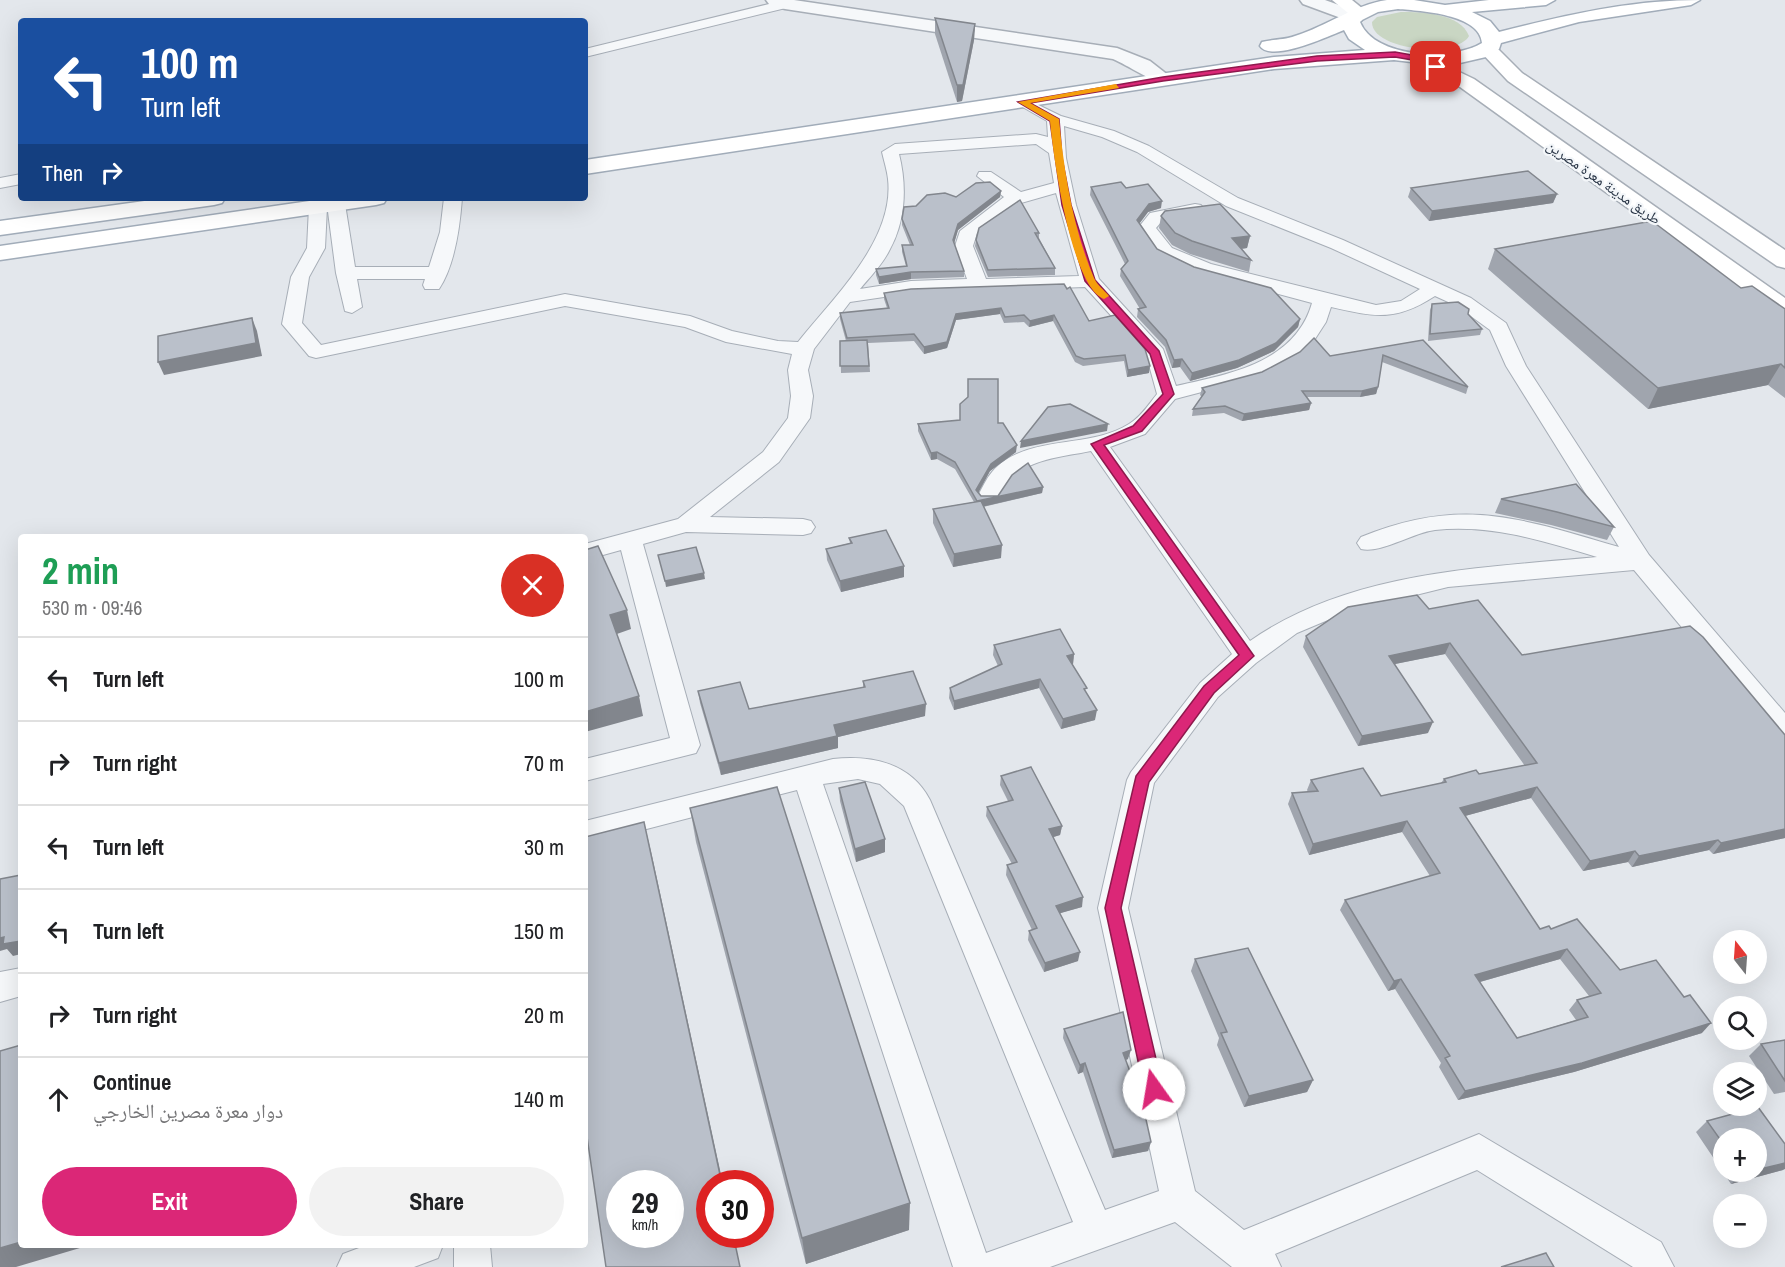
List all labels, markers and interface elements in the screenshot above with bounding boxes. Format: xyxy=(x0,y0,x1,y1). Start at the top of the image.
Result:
text: 100 m xyxy=(141,35,239,91)
pin xyxy=(1410,41,1461,92)
icon: left xyxy=(42,42,120,120)
icon: arrive xyxy=(1419,50,1452,83)
text: Turn left xyxy=(141,89,220,125)
street label: طريق مدينة معرة مصرين xyxy=(1543,135,1665,229)
icon: right xyxy=(95,156,128,189)
text: Then xyxy=(42,158,83,188)
text: 2 min xyxy=(42,547,119,595)
button: close xyxy=(501,554,564,617)
text: 530 m · 09:46 xyxy=(42,594,142,621)
icon: left xyxy=(42,663,75,696)
text: Turn left xyxy=(93,664,164,694)
text: 100 m xyxy=(514,664,564,694)
icon: right xyxy=(42,747,75,780)
text: Turn right xyxy=(93,748,177,778)
text: 70 m xyxy=(524,748,564,778)
icon: left xyxy=(42,831,75,864)
text: Turn left xyxy=(93,832,164,862)
text: 30 m xyxy=(524,832,564,862)
icon: left xyxy=(42,915,75,948)
text: Turn left xyxy=(93,916,164,946)
text: 150 m xyxy=(514,916,564,946)
north arrow xyxy=(1713,930,1767,984)
map controls xyxy=(1713,930,1767,1248)
button: search xyxy=(1713,996,1767,1050)
icon: right xyxy=(42,999,75,1032)
text: Turn right xyxy=(93,1000,177,1030)
text: 20 m xyxy=(524,1000,564,1030)
position arrow xyxy=(1122,1057,1186,1121)
button: layers xyxy=(1713,1062,1767,1116)
text: Continue xyxy=(93,1067,171,1097)
icon: ahead xyxy=(42,1083,75,1116)
text: 140 m xyxy=(514,1084,564,1114)
text: دوار معرة مصرين الخارجي xyxy=(93,1097,283,1124)
button: + xyxy=(1713,1128,1767,1182)
button: Exit xyxy=(42,1167,297,1236)
button: Share xyxy=(309,1167,564,1236)
speed limit sign: 30 xyxy=(696,1170,774,1248)
text: 29 xyxy=(631,1182,659,1222)
button: − xyxy=(1713,1194,1767,1248)
text: km/h xyxy=(632,1214,658,1235)

